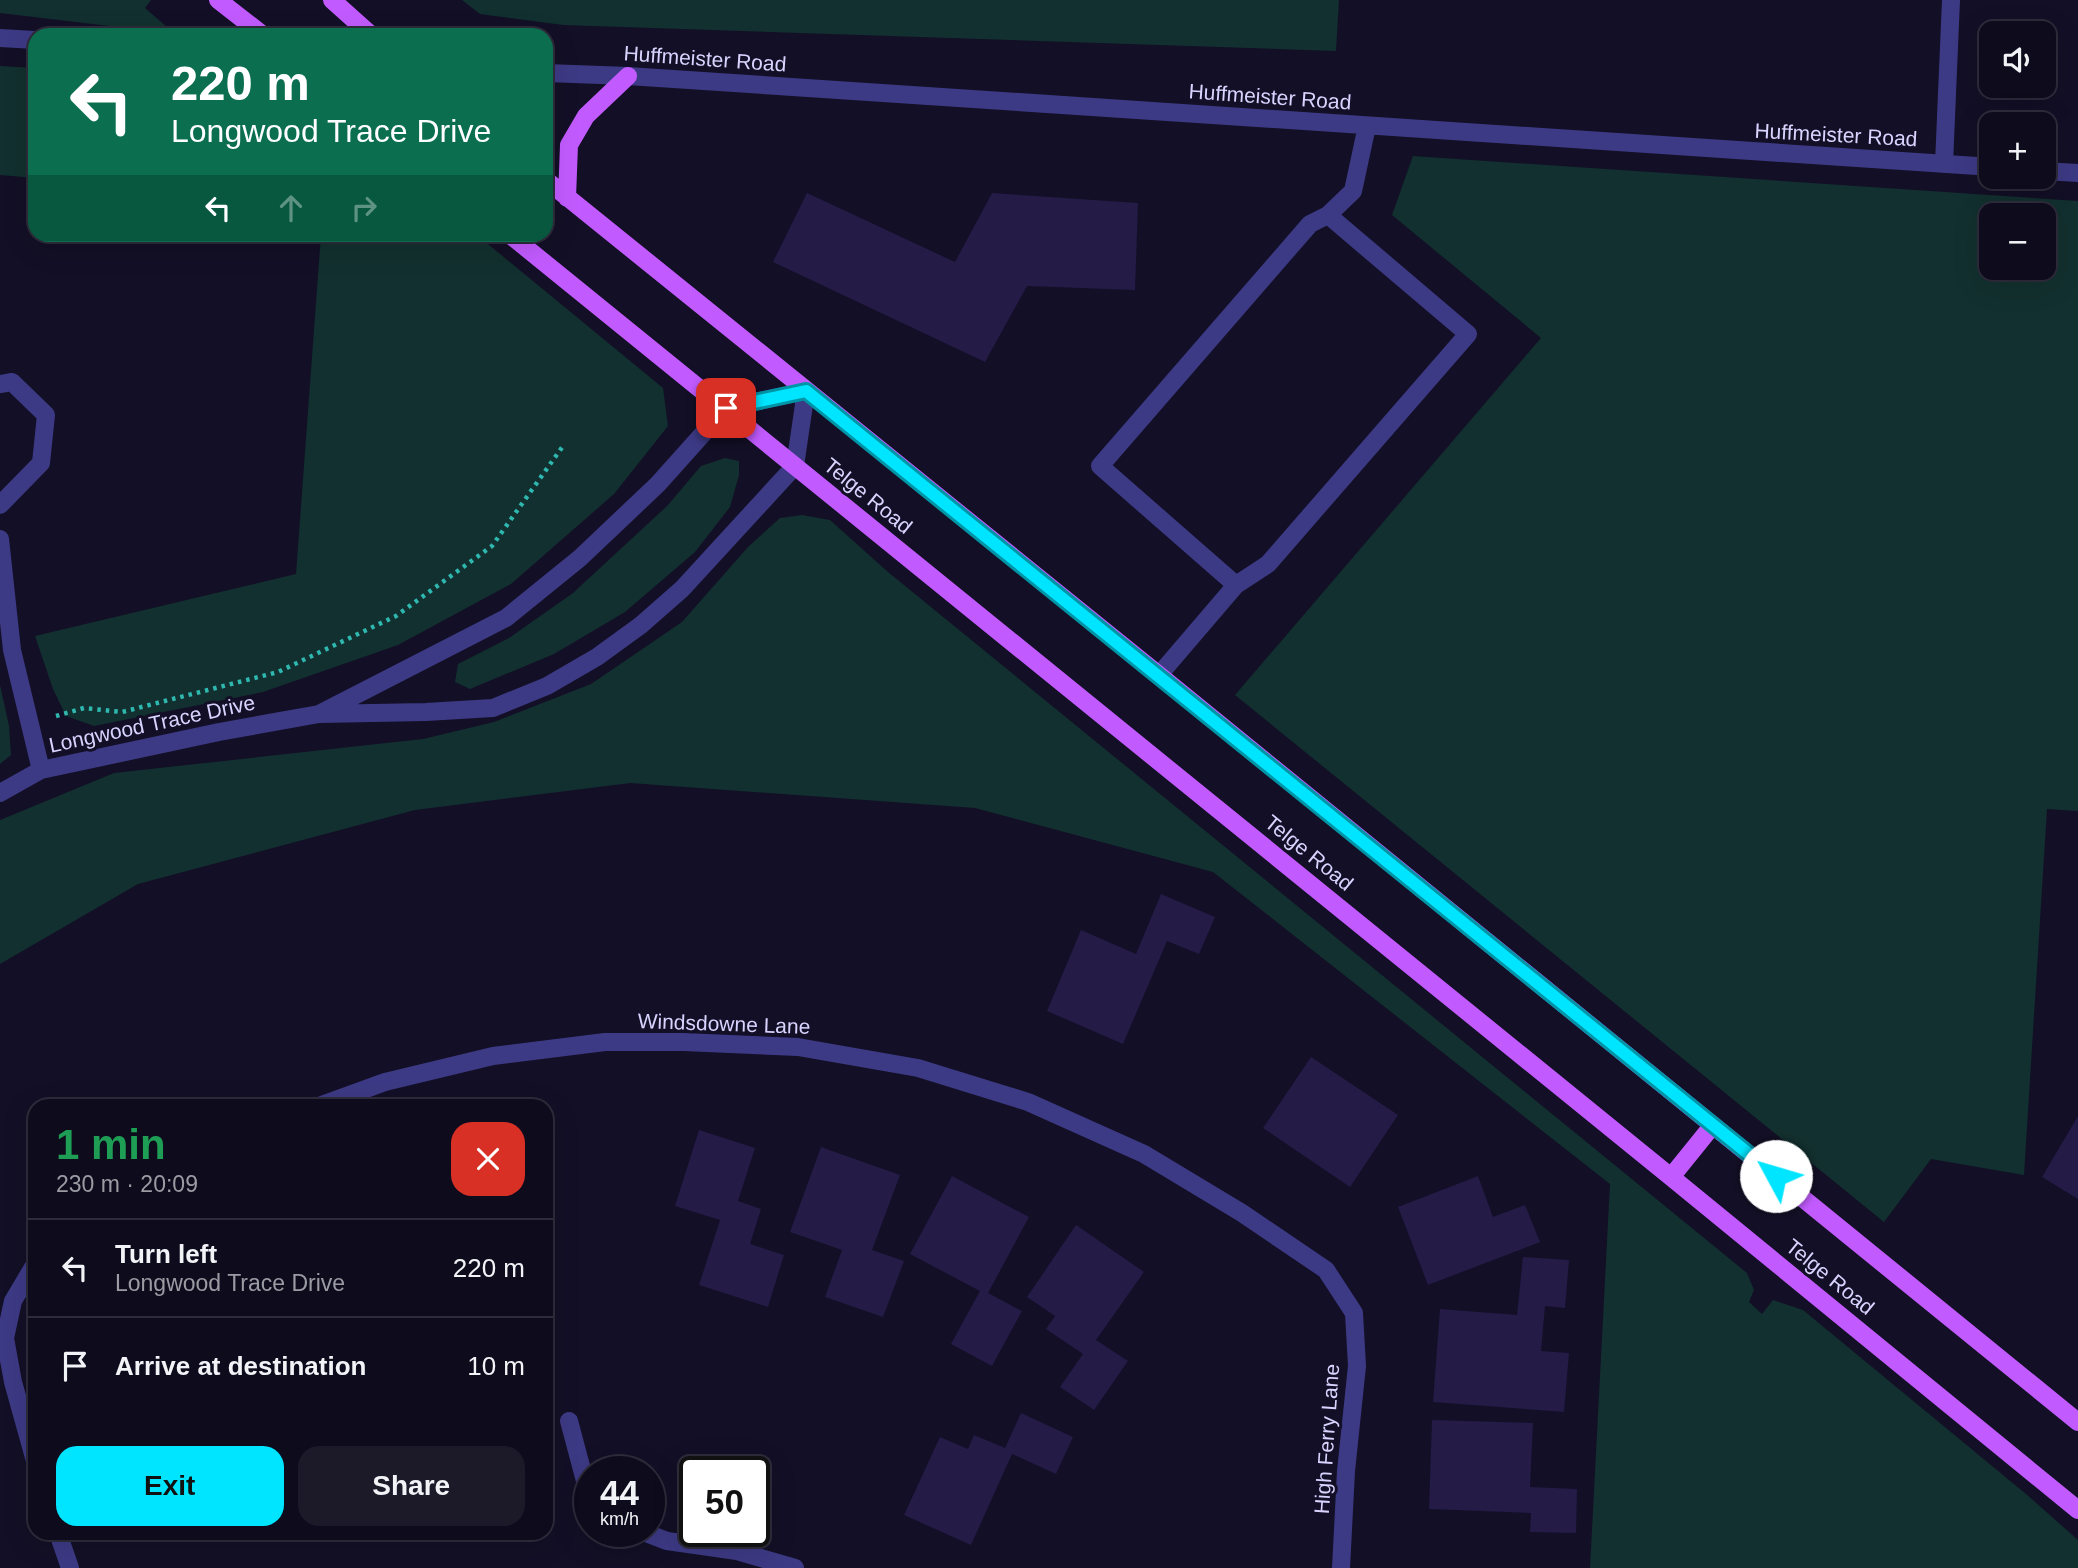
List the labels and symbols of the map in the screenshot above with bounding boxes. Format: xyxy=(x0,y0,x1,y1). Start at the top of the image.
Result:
street label: Huffmeister Road xyxy=(623,41,787,76)
street label: Huffmeister Road xyxy=(1188,79,1352,114)
street label: Huffmeister Road xyxy=(1754,119,1918,150)
pin xyxy=(696,378,756,438)
street label: Telge Road xyxy=(820,453,917,538)
street label: Longwood Trace Drive xyxy=(47,690,257,757)
street label: Telge Road xyxy=(1261,810,1358,895)
street label: Windsdowne Lane xyxy=(637,1009,811,1038)
position arrow xyxy=(1739,1139,1813,1213)
street label: Telge Road xyxy=(1782,1234,1879,1319)
street label: High Ferry Lane xyxy=(1310,1363,1343,1515)
speed limit sign: 50 xyxy=(679,1456,770,1547)

